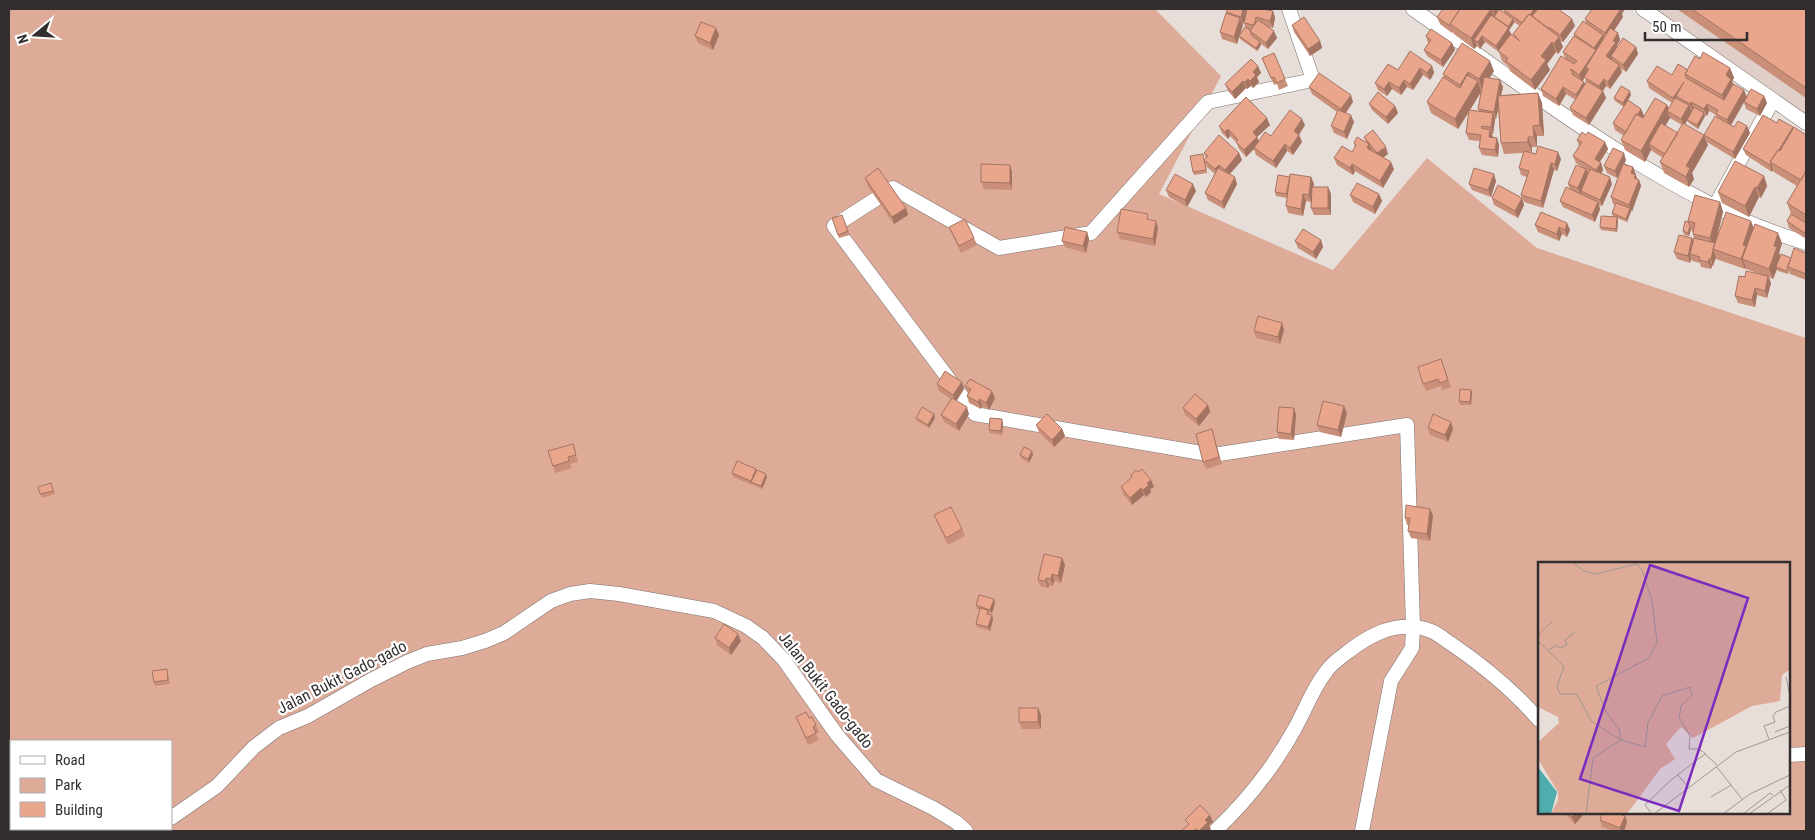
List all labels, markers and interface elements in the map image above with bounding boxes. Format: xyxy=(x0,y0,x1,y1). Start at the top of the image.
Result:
north arrow xyxy=(10,10,60,60)
scale bar xyxy=(1645,10,1748,42)
text: 50 m xyxy=(1652,18,1682,36)
text: N xyxy=(14,32,32,46)
inset map xyxy=(1538,562,1790,815)
street label: Jalan Bukit Gado-gado xyxy=(775,628,877,752)
street label: Jalan Bukit Gado-gado xyxy=(274,636,410,718)
legend xyxy=(10,740,172,830)
text: Road xyxy=(55,751,85,769)
text: Park xyxy=(55,776,82,794)
text: Building xyxy=(55,801,103,819)

